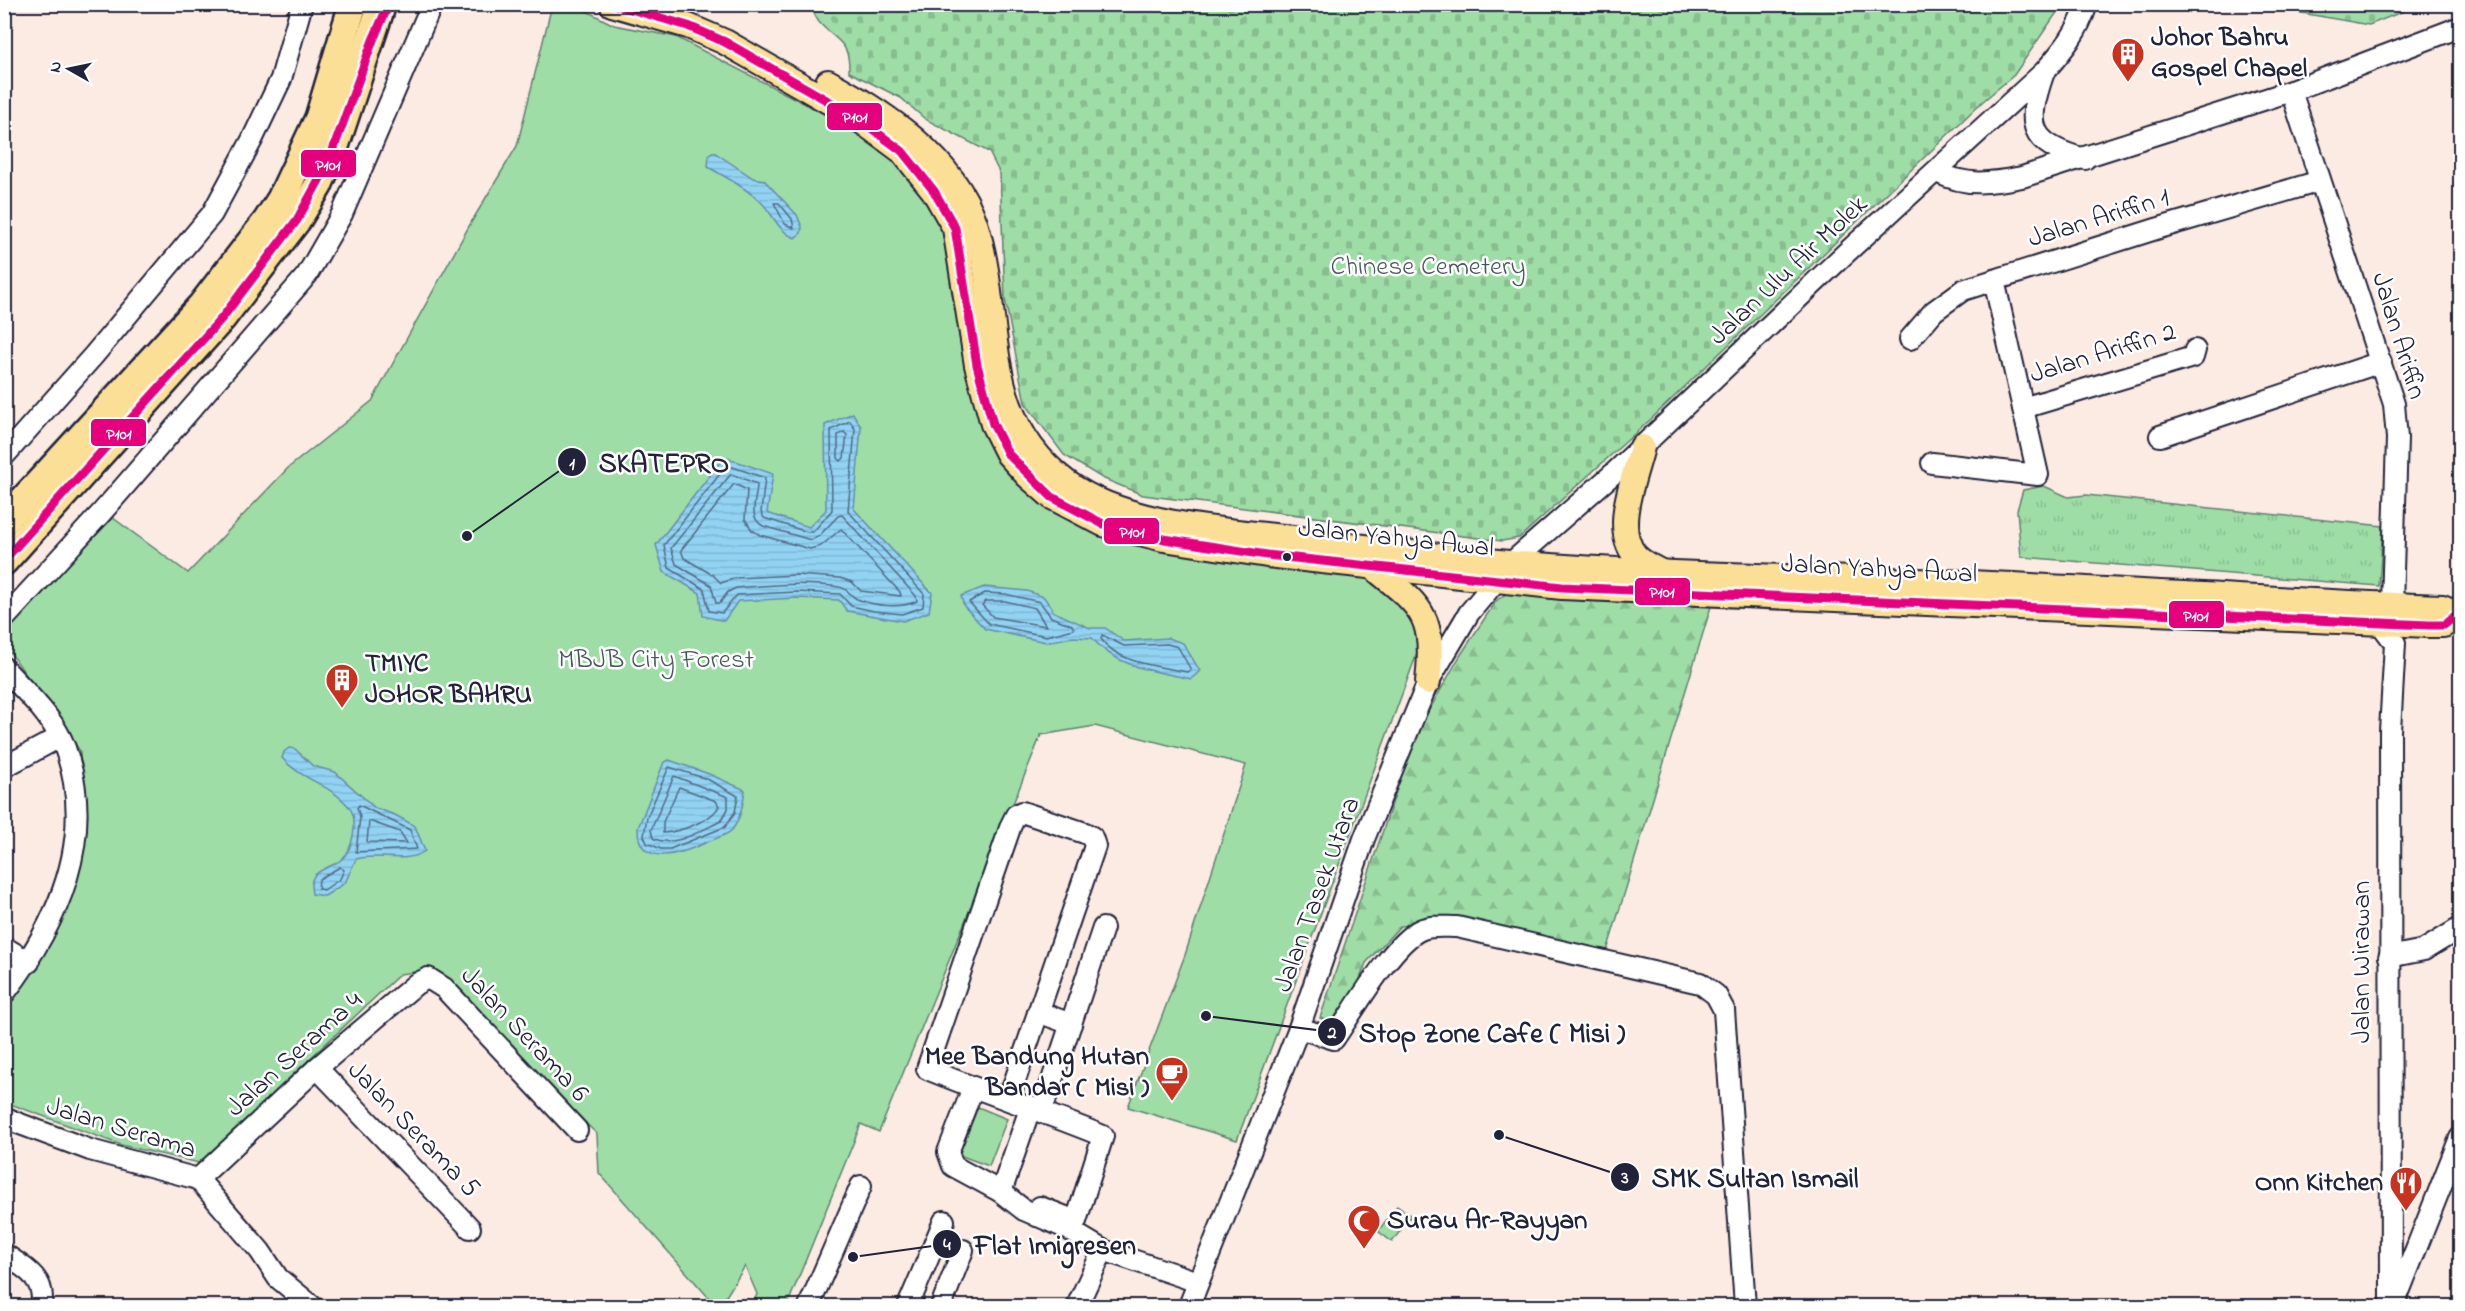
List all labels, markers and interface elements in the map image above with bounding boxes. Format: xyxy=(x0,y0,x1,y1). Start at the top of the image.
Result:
place label: Johor Bahru Gospel Chapel xyxy=(2151,19,2307,89)
building icon: Johor Bahru Gospel Chapel xyxy=(2110,36,2146,83)
north arrow xyxy=(39,39,99,99)
text: N xyxy=(43,60,69,74)
line badge: P101 xyxy=(826,102,883,131)
text: P101 xyxy=(842,106,869,130)
line badge: P101 xyxy=(300,149,357,178)
text: P101 xyxy=(315,154,342,178)
street label: Jalan Ariffin 1 xyxy=(2023,179,2175,259)
street label: Jalan Ulu Air Molek xyxy=(1701,187,1878,355)
park label: Chinese Cemetery xyxy=(1330,248,1526,287)
street label: Jalan Ariffin xyxy=(2360,268,2436,404)
street label: Jalan Ariffin 2 xyxy=(2025,313,2181,395)
line badge: P101 xyxy=(90,418,147,447)
text: P101 xyxy=(106,423,133,447)
callout: SKATEPRO xyxy=(557,439,741,485)
text: SKATEPRO xyxy=(599,445,729,486)
text: 1 xyxy=(569,452,575,478)
street label: Jalan Yahya Awal xyxy=(1296,509,1496,569)
line badge: P101 xyxy=(1103,517,1160,545)
text: P101 xyxy=(1119,521,1146,545)
street label: Jalan Yahya Awal xyxy=(1780,545,1978,595)
unlabelled marker xyxy=(1281,551,1293,563)
line badge: P101 xyxy=(1634,577,1691,606)
text: P101 xyxy=(1649,581,1676,605)
line badge: P101 xyxy=(2168,600,2225,629)
text: P101 xyxy=(2183,605,2210,629)
park label: MBJB City Forest xyxy=(558,641,754,680)
place label: TMIYC JOHOR BAHRU xyxy=(365,645,532,715)
building icon: TMIYC JOHOR BAHRU xyxy=(324,662,360,709)
street label: Jalan Tasek Utara xyxy=(1265,792,1371,998)
street label: Jalan Wirawan xyxy=(2343,881,2382,1043)
street label: Jalan Serama 6 xyxy=(451,958,597,1112)
street label: Jalan Serama 4 xyxy=(218,983,372,1127)
callout: Stop Zone Cafe ( Misi ) xyxy=(1317,1009,1637,1055)
text: Stop Zone Cafe ( Misi ) xyxy=(1359,1015,1626,1056)
text: 2 xyxy=(1327,1021,1337,1047)
place label: Mee Bandung Hutan Bandar ( Misi ) xyxy=(925,1038,1149,1108)
street label: Jalan Serama 5 xyxy=(337,1053,489,1207)
cafe icon: Mee Bandung Hutan Bandar ( Misi ) xyxy=(1154,1055,1190,1102)
street label: Jalan Serama xyxy=(41,1088,201,1170)
callout: SMK Sultan Ismail xyxy=(1610,1154,1871,1200)
text: SMK Sultan Ismail xyxy=(1652,1160,1859,1201)
place label: Onn Kitchen xyxy=(2255,1164,2383,1203)
restaurant icon: Onn Kitchen xyxy=(2388,1165,2424,1212)
text: 3 xyxy=(1620,1166,1629,1192)
place label: Surau Ar-Rayyan xyxy=(1387,1202,1587,1241)
mosque icon: Surau Ar-Rayyan xyxy=(1346,1203,1382,1250)
callout: Flat Imigresen xyxy=(932,1221,1148,1267)
text: Flat Imigresen xyxy=(972,1227,1136,1269)
text: 4 xyxy=(943,1233,951,1259)

